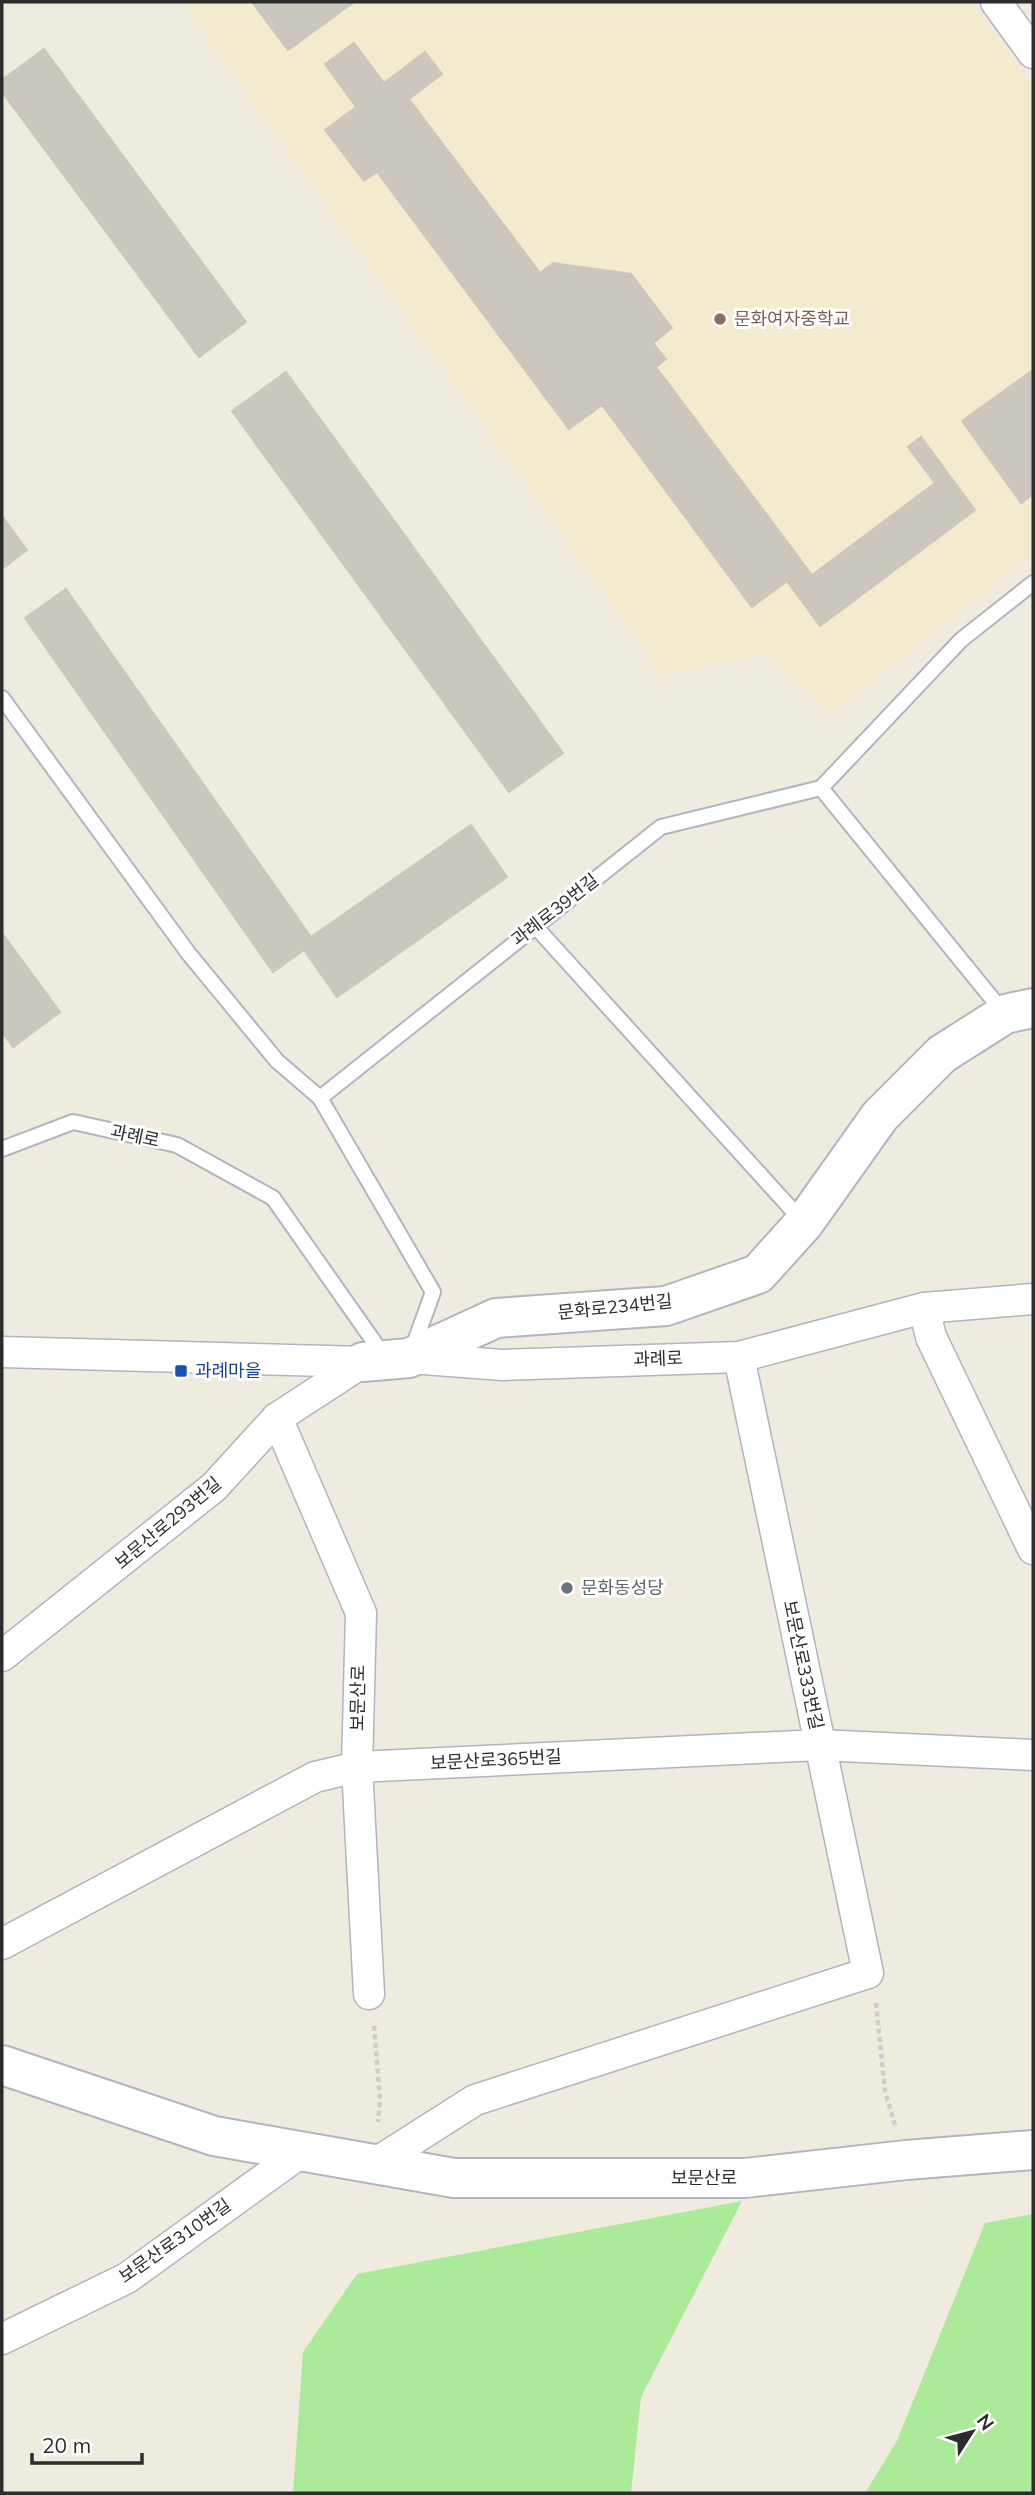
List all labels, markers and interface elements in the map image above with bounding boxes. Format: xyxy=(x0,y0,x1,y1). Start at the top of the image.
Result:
place label: 문화여자중학교 xyxy=(734,307,850,330)
marker: 문화여자중학교 xyxy=(712,311,728,327)
street label: 과례로39번길 xyxy=(506,868,603,951)
street label: 과례로 xyxy=(108,1119,162,1152)
street label: 문화로234번길 xyxy=(556,1289,673,1324)
street label: 과례로 xyxy=(633,1346,683,1371)
place label: 과례마을 xyxy=(195,1359,261,1382)
marker: 과례마을 xyxy=(173,1363,189,1379)
street label: 보문산로293번길 xyxy=(110,1471,226,1574)
place label: 문화동성당 xyxy=(581,1576,664,1599)
marker: 문화동성당 xyxy=(559,1580,575,1596)
street label: 보문산로333번길 xyxy=(779,1598,828,1732)
street label: 보문산로 xyxy=(345,1665,370,1731)
street label: 보문산로365번길 xyxy=(430,1745,562,1774)
street label: 보문산로 xyxy=(671,2166,737,2189)
street label: 보문산로310번길 xyxy=(114,2193,235,2288)
north arrow xyxy=(937,2397,1007,2467)
text: N xyxy=(972,2409,1000,2435)
scale bar xyxy=(32,2422,142,2466)
text: 20 m xyxy=(42,2432,91,2458)

